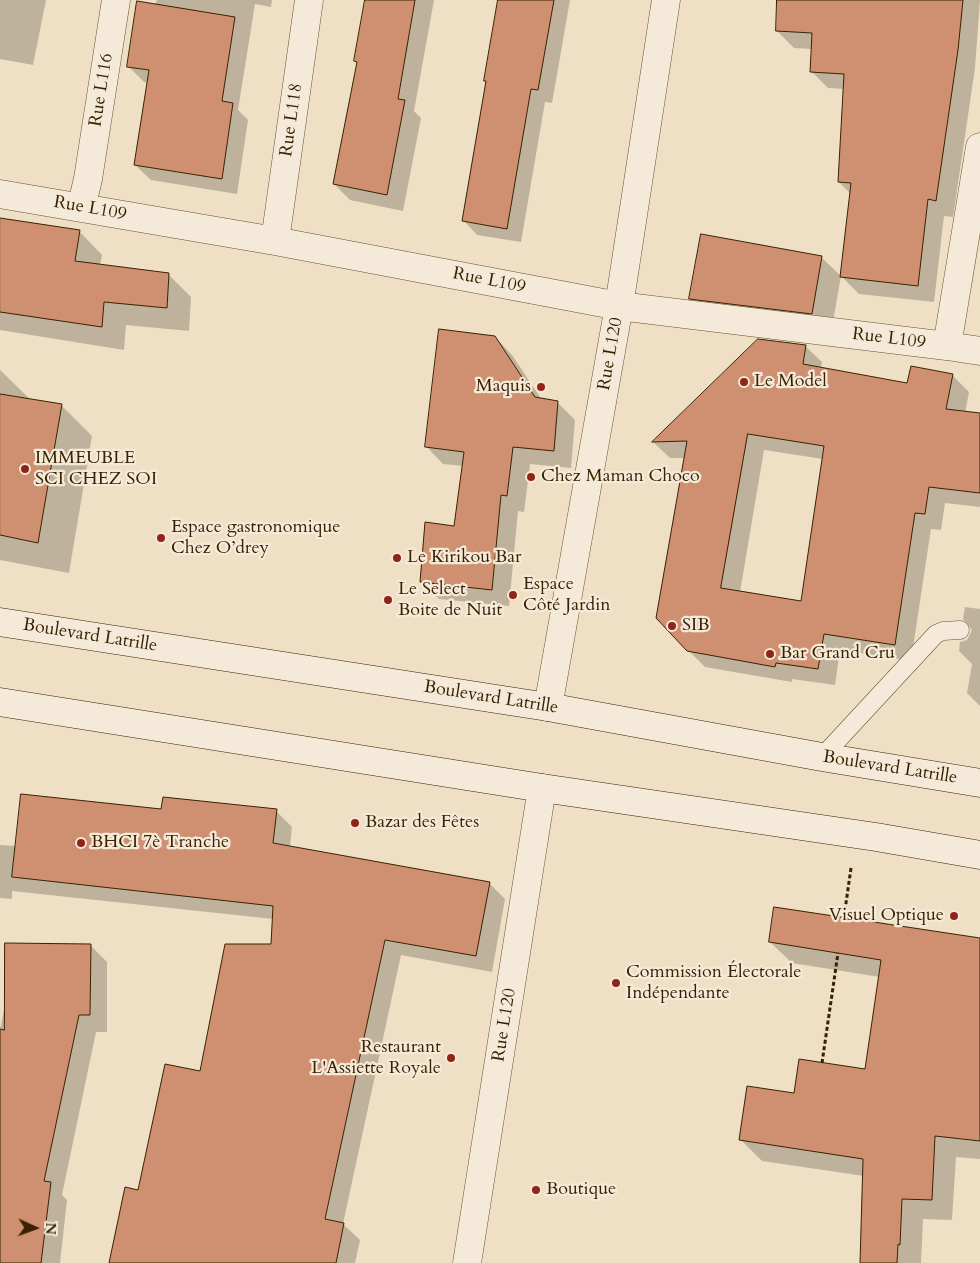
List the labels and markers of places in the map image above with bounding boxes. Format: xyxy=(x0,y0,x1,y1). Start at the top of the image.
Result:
place label: Le Model xyxy=(754,371,827,393)
place label: Maquis xyxy=(476,376,531,398)
marker: Le Model xyxy=(738,376,750,388)
marker: Maquis xyxy=(535,381,547,393)
place label: IMMEUBLE SCI CHEZ SOI xyxy=(35,448,157,490)
marker: IMMEUBLE SCI CHEZ SOI xyxy=(19,463,31,475)
place label: Chez Maman Choco xyxy=(541,466,700,488)
marker: Chez Maman Choco xyxy=(525,471,537,483)
place label: Espace gastronomique Chez O’drey xyxy=(171,517,341,560)
marker: Espace gastronomique Chez O’drey xyxy=(155,532,167,544)
place label: Le Kirikou Bar xyxy=(407,547,522,569)
marker: Le Kirikou Bar xyxy=(391,552,403,564)
place label: Espace Côté Jardin xyxy=(523,574,610,616)
place label: Le Select Boite de Nuit xyxy=(398,579,502,622)
marker: Espace Côté Jardin xyxy=(507,589,519,601)
marker: Le Select Boite de Nuit xyxy=(382,594,394,606)
place label: SIB xyxy=(682,615,709,637)
marker: SIB xyxy=(666,620,678,632)
place label: Bar Grand Cru xyxy=(780,643,895,665)
marker: Bar Grand Cru xyxy=(764,648,776,660)
place label: Bazar des Fêtes xyxy=(365,812,479,834)
marker: Bazar des Fêtes xyxy=(349,817,361,829)
place label: BHCI 7è Tranche xyxy=(91,832,229,854)
marker: BHCI 7è Tranche xyxy=(75,837,87,849)
place label: Visuel Optique xyxy=(829,905,944,927)
marker: Visuel Optique xyxy=(948,910,960,922)
place label: Commission Électorale Indépendante xyxy=(626,962,801,1004)
marker: Commission Électorale Indépendante xyxy=(610,977,622,989)
place label: Restaurant L'Assiette Royale xyxy=(311,1037,441,1080)
marker: Restaurant L'Assiette Royale xyxy=(445,1052,457,1064)
place label: Boutique xyxy=(546,1179,616,1201)
marker: Boutique xyxy=(530,1184,542,1196)

